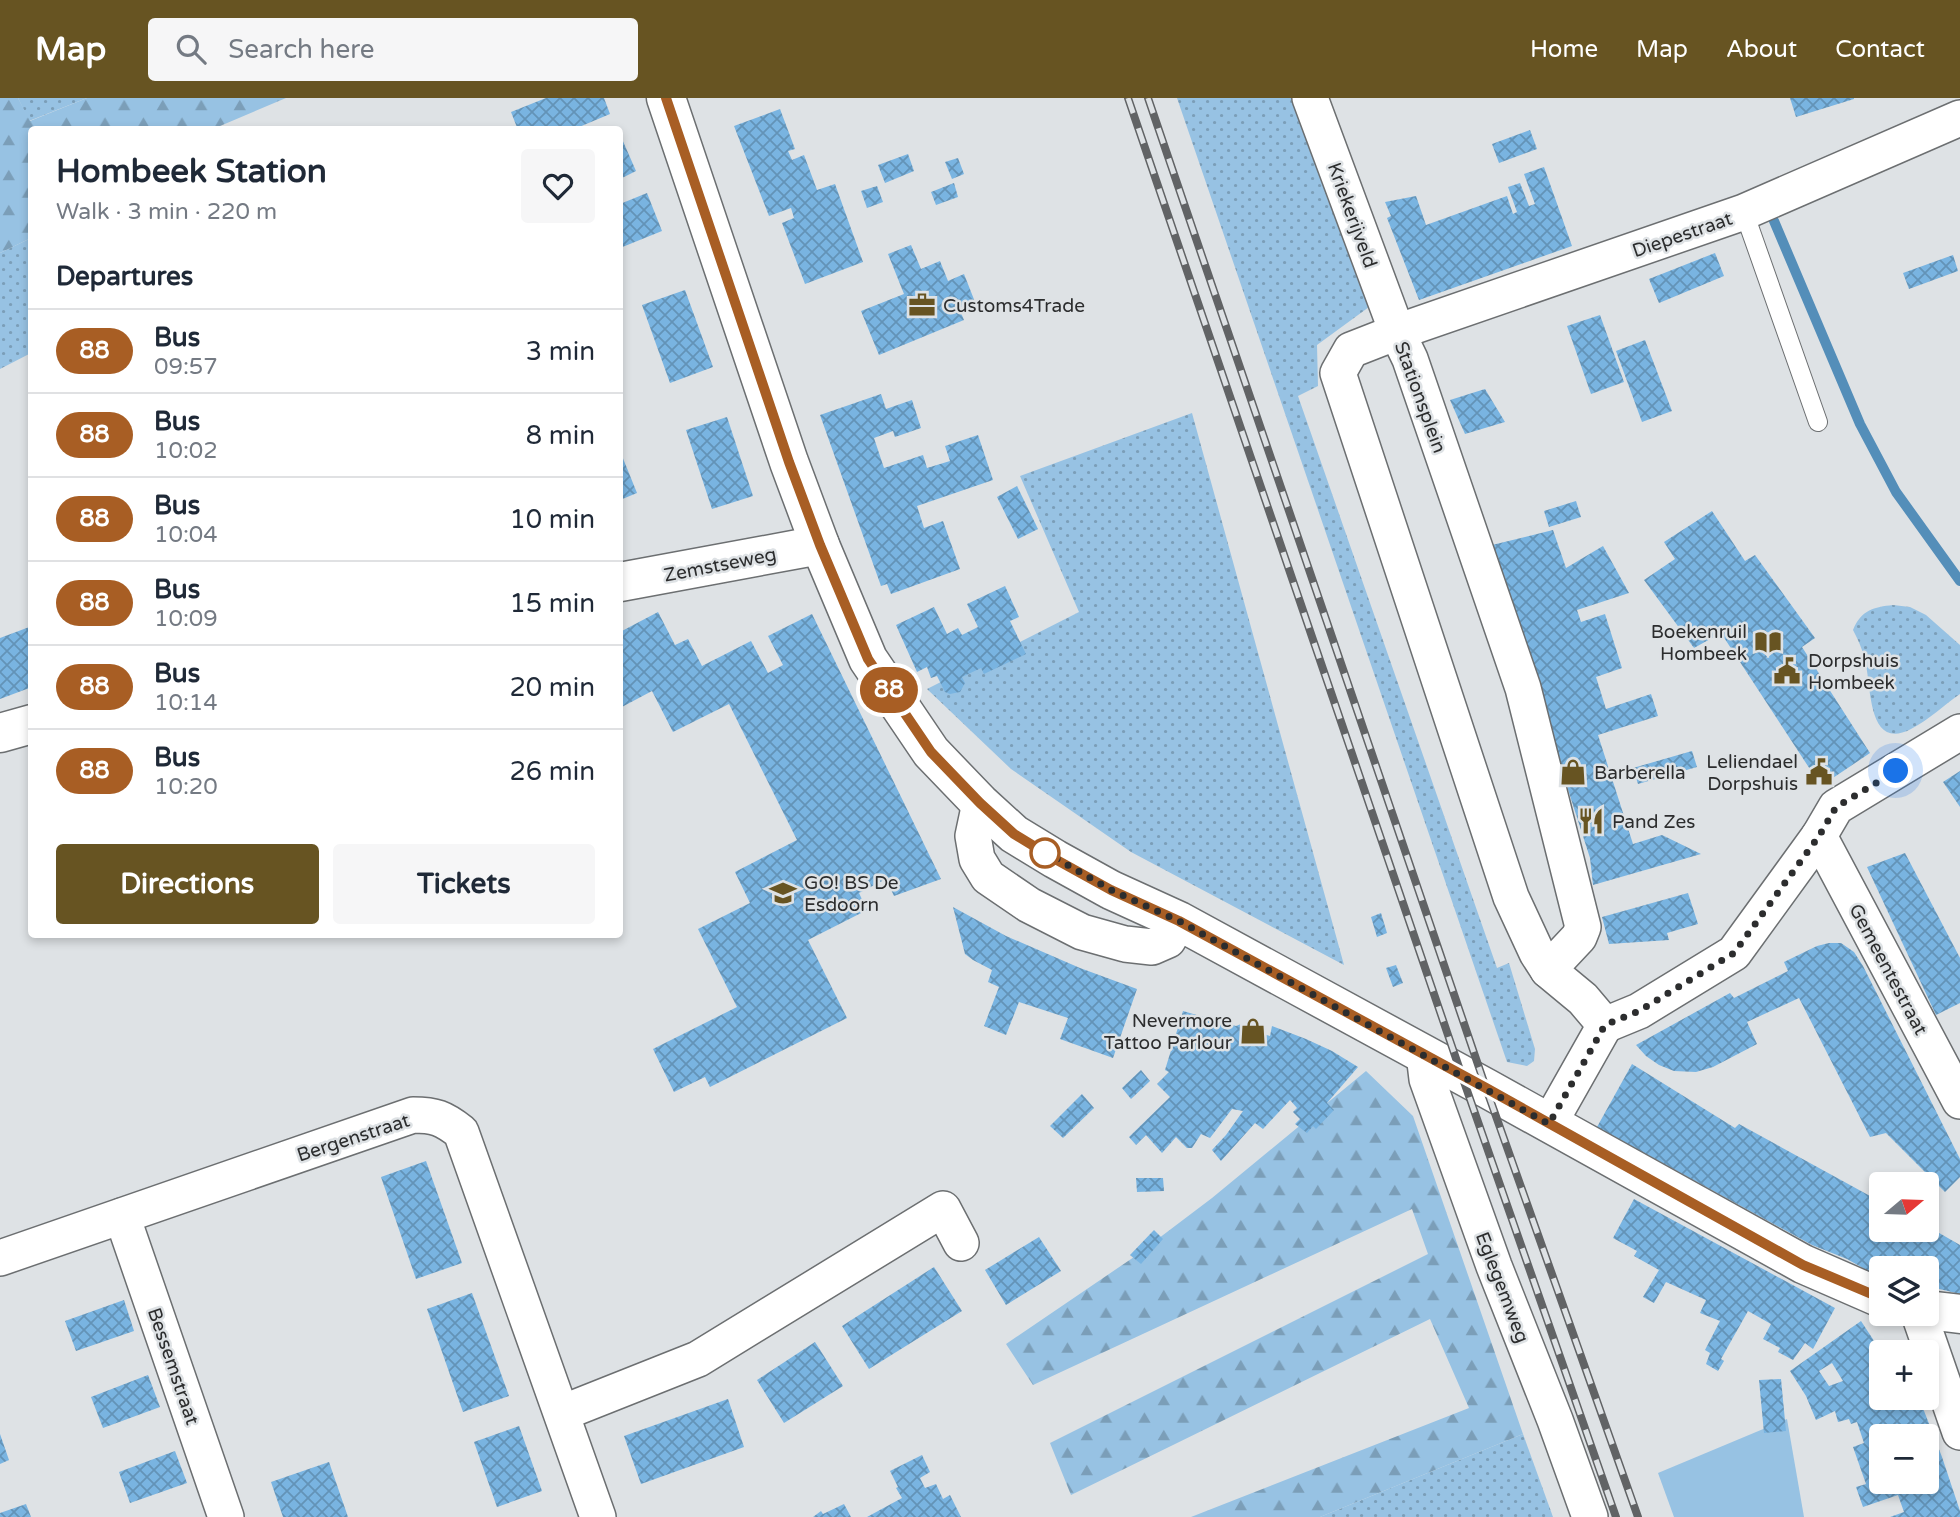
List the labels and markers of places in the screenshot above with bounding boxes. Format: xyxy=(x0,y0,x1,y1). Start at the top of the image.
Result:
office icon: Customs4Trade xyxy=(907,290,937,320)
place label: Customs4Trade xyxy=(943,295,1085,317)
place label: Boekenruil Hombeek xyxy=(1651,621,1747,665)
library icon: Boekenruil Hombeek xyxy=(1753,627,1783,657)
place label: Dorpshuis Hombeek xyxy=(1808,650,1899,694)
public building icon: Dorpshuis Hombeek xyxy=(1772,656,1802,686)
place label: Leliendael Dorpshuis xyxy=(1706,751,1798,795)
shop icon: Barberella xyxy=(1558,757,1588,787)
public building icon: Leliendael Dorpshuis xyxy=(1804,757,1834,787)
place label: Barberella xyxy=(1594,762,1686,784)
restaurant icon: Pand Zes xyxy=(1576,806,1606,836)
place label: Pand Zes xyxy=(1612,811,1695,833)
unlabelled marker xyxy=(1030,838,1060,868)
place label: GO! BS De Esdoorn xyxy=(804,872,899,916)
school or university icon: GO! BS De Esdoorn xyxy=(768,878,798,908)
place label: Nevermore Tattoo Parlour xyxy=(1104,1010,1233,1054)
shop icon: Nevermore Tattoo Parlour xyxy=(1238,1016,1268,1046)

